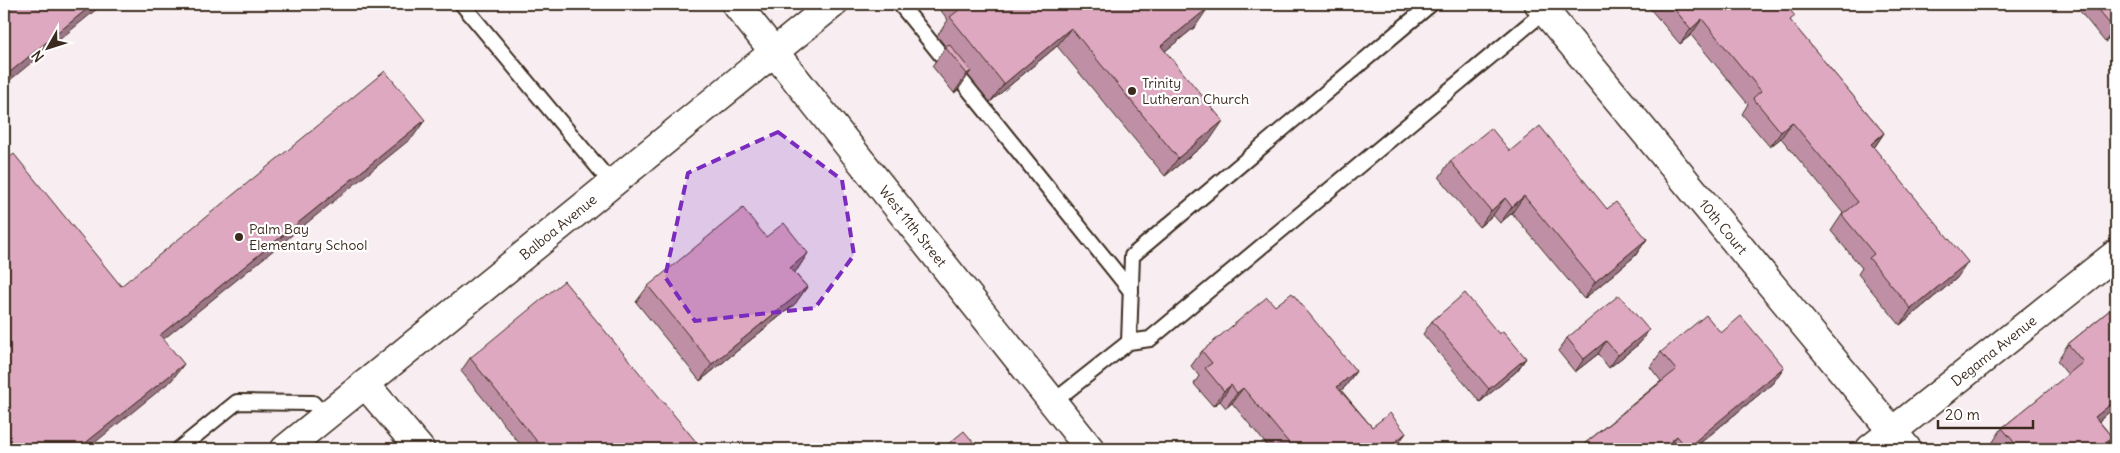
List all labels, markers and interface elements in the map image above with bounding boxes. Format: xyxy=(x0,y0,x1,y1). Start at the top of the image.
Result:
north arrow xyxy=(22,22,72,72)
text: N xyxy=(28,47,48,66)
place label: Trinity Lutheran Church xyxy=(1142,74,1249,108)
marker: Trinity Lutheran Church xyxy=(1126,85,1138,97)
street label: West 11th Street xyxy=(875,182,951,271)
street label: Balboa Avenue xyxy=(516,190,600,264)
street label: 10th Court xyxy=(1695,195,1751,258)
place label: Palm Bay Elementary School xyxy=(249,220,367,254)
marker: Palm Bay Elementary School xyxy=(233,231,245,243)
street label: Degama Avenue xyxy=(1948,312,2040,390)
scale bar xyxy=(1938,398,2032,430)
text: 20 m xyxy=(1945,405,1980,424)

